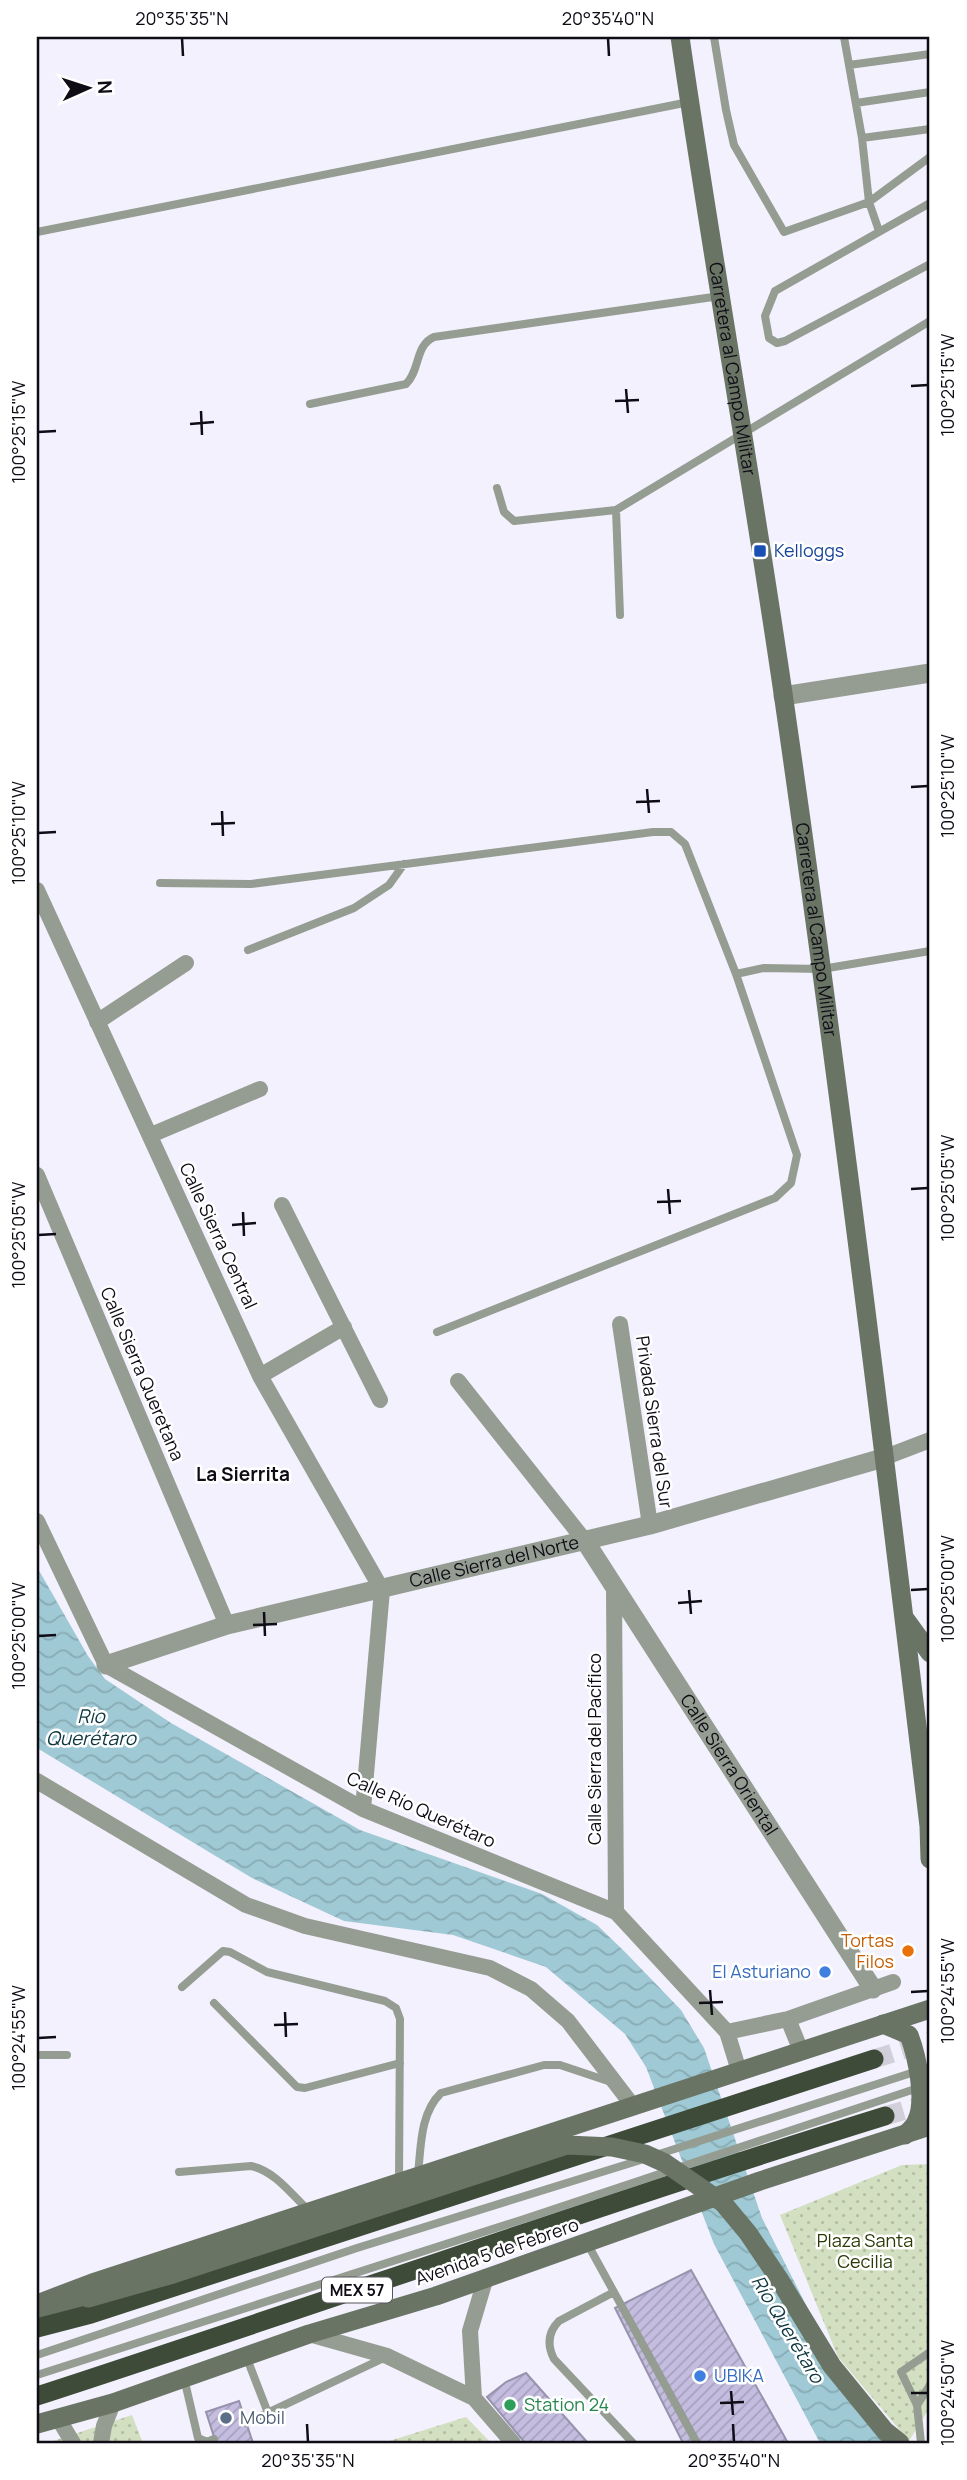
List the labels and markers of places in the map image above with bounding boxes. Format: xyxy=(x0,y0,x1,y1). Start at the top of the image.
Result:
place label: Kelloggs xyxy=(774,538,844,562)
marker: Kelloggs xyxy=(752,543,768,559)
place label: Tortas Filos xyxy=(841,1928,894,1973)
marker: Tortas Filos xyxy=(900,1943,916,1959)
place label: El Asturiano xyxy=(712,1959,811,1983)
marker: El Asturiano xyxy=(817,1964,833,1980)
place label: UBIKA xyxy=(714,2363,765,2387)
marker: UBIKA xyxy=(692,2368,708,2384)
place label: Station 24 xyxy=(524,2392,609,2416)
marker: Station 24 xyxy=(502,2397,518,2413)
place label: Mobil xyxy=(240,2405,285,2429)
marker: Mobil xyxy=(218,2410,234,2426)

